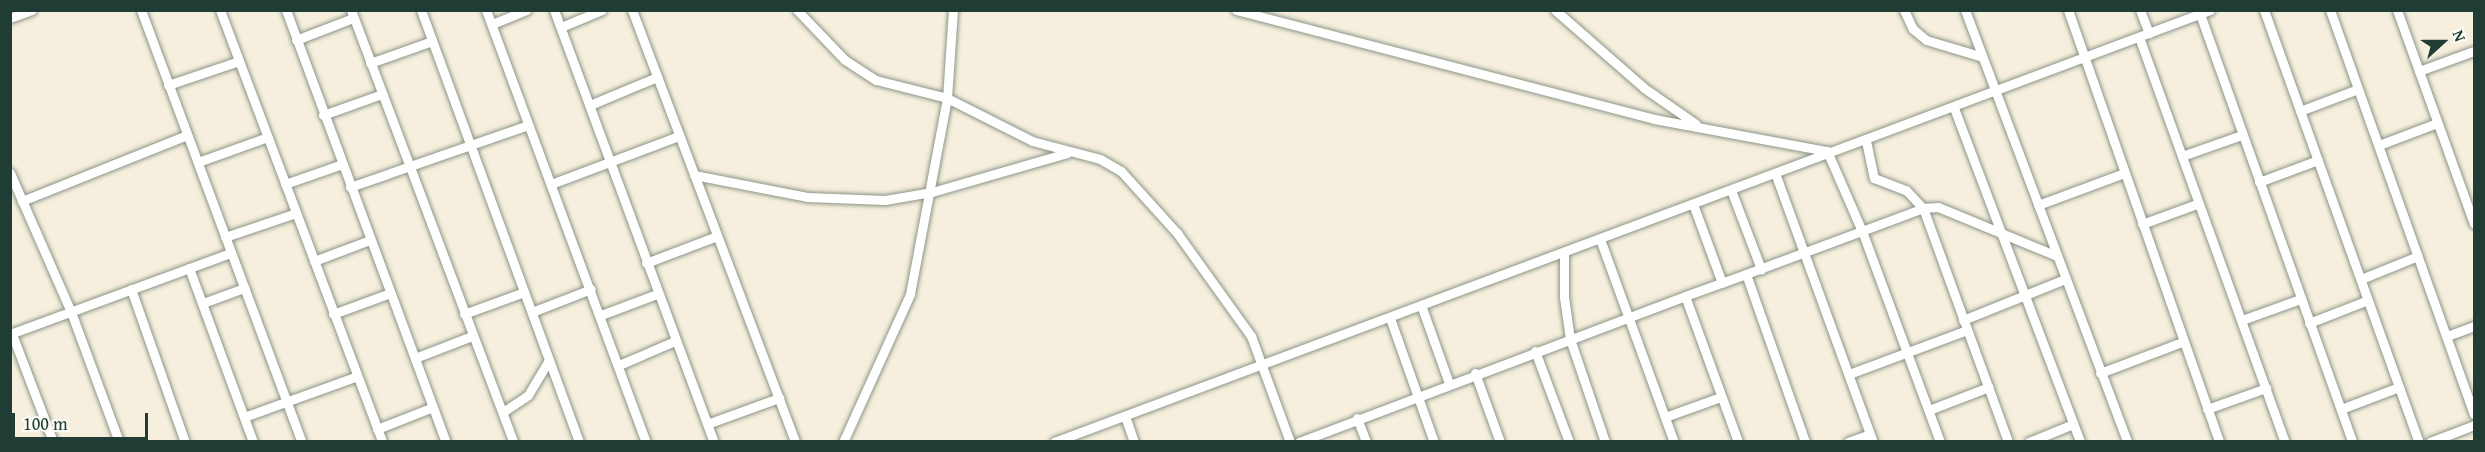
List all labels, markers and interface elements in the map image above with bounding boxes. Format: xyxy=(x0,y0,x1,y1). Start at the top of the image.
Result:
north arrow xyxy=(2413,12,2473,72)
text: N xyxy=(2447,26,2473,45)
scale bar xyxy=(15,401,152,439)
text: 100 m xyxy=(23,410,68,437)

